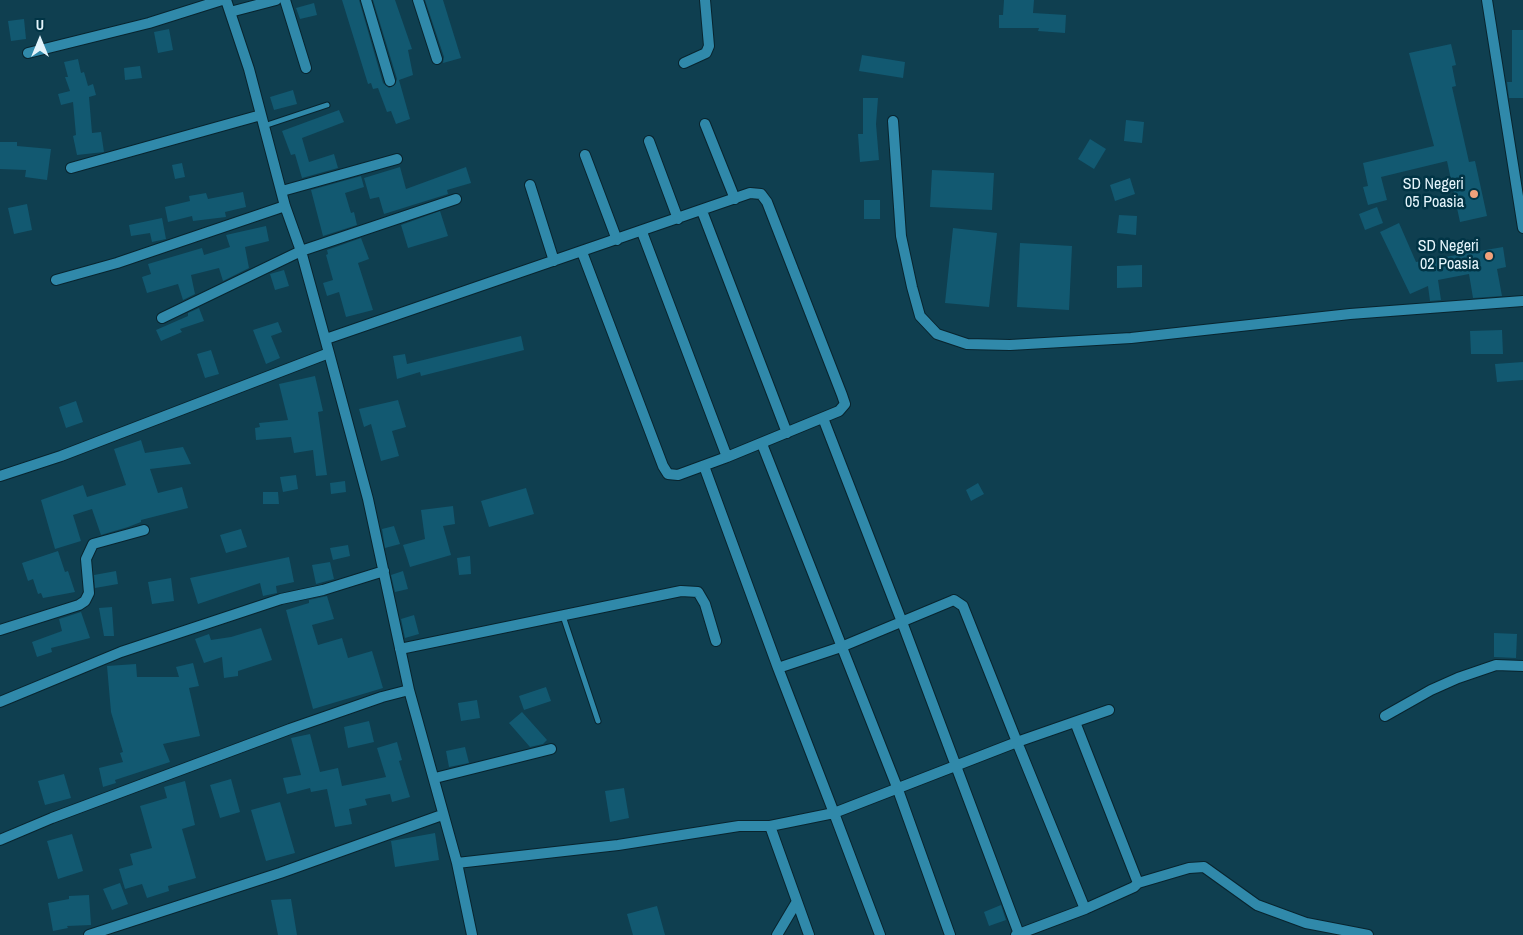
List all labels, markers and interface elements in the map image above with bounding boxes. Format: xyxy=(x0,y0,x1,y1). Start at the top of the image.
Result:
north arrow xyxy=(15,15,65,65)
text: U xyxy=(36,16,44,34)
place label: SD Negeri 05 Poasia xyxy=(1403,175,1464,213)
marker: SD Negeri 05 Poasia xyxy=(1468,188,1480,200)
place label: SD Negeri 02 Poasia xyxy=(1418,237,1479,275)
marker: SD Negeri 02 Poasia xyxy=(1483,250,1495,262)

